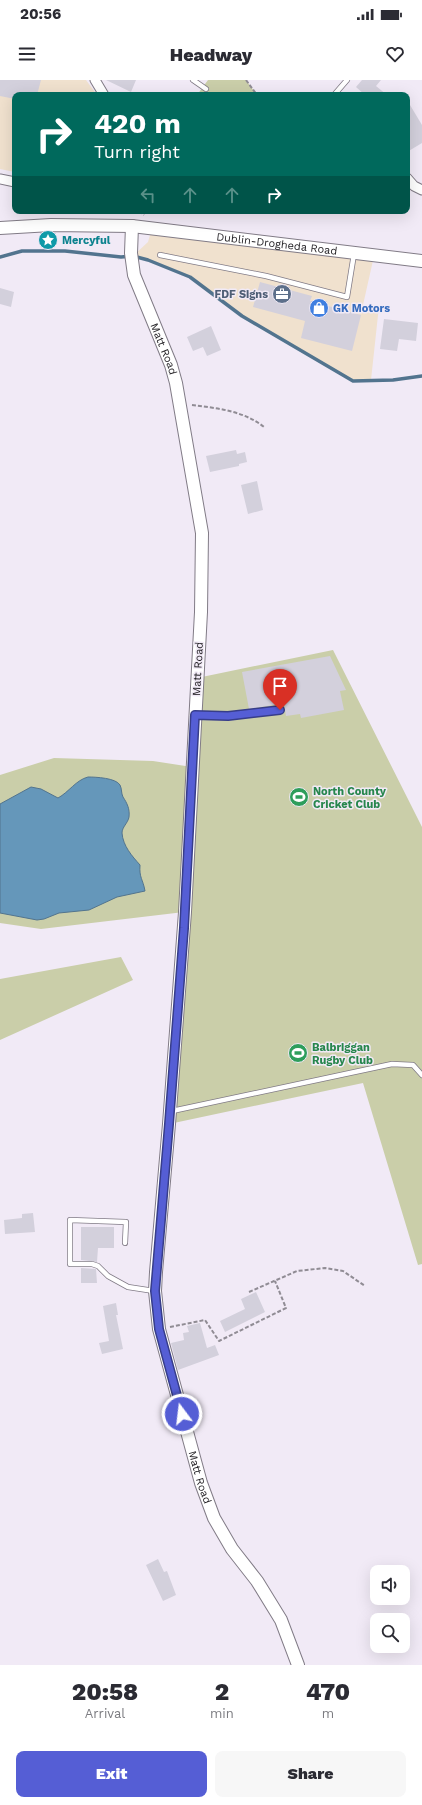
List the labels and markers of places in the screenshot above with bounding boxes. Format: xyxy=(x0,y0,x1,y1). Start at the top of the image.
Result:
place icon: Mercyful xyxy=(37,229,59,251)
place label: Mercyful xyxy=(62,234,111,247)
office icon: FDF Signs xyxy=(271,283,293,305)
place label: FDF Signs xyxy=(214,288,268,301)
shop icon: GK Motors xyxy=(308,297,330,319)
place label: GK Motors xyxy=(333,302,390,315)
pin xyxy=(263,669,297,710)
place label: North County Cricket Club xyxy=(313,785,387,811)
sports icon: North County Cricket Club xyxy=(288,786,310,808)
place label: Balbriggan Rugby Club xyxy=(312,1041,373,1067)
sports icon: Balbriggan Rugby Club xyxy=(287,1042,309,1064)

